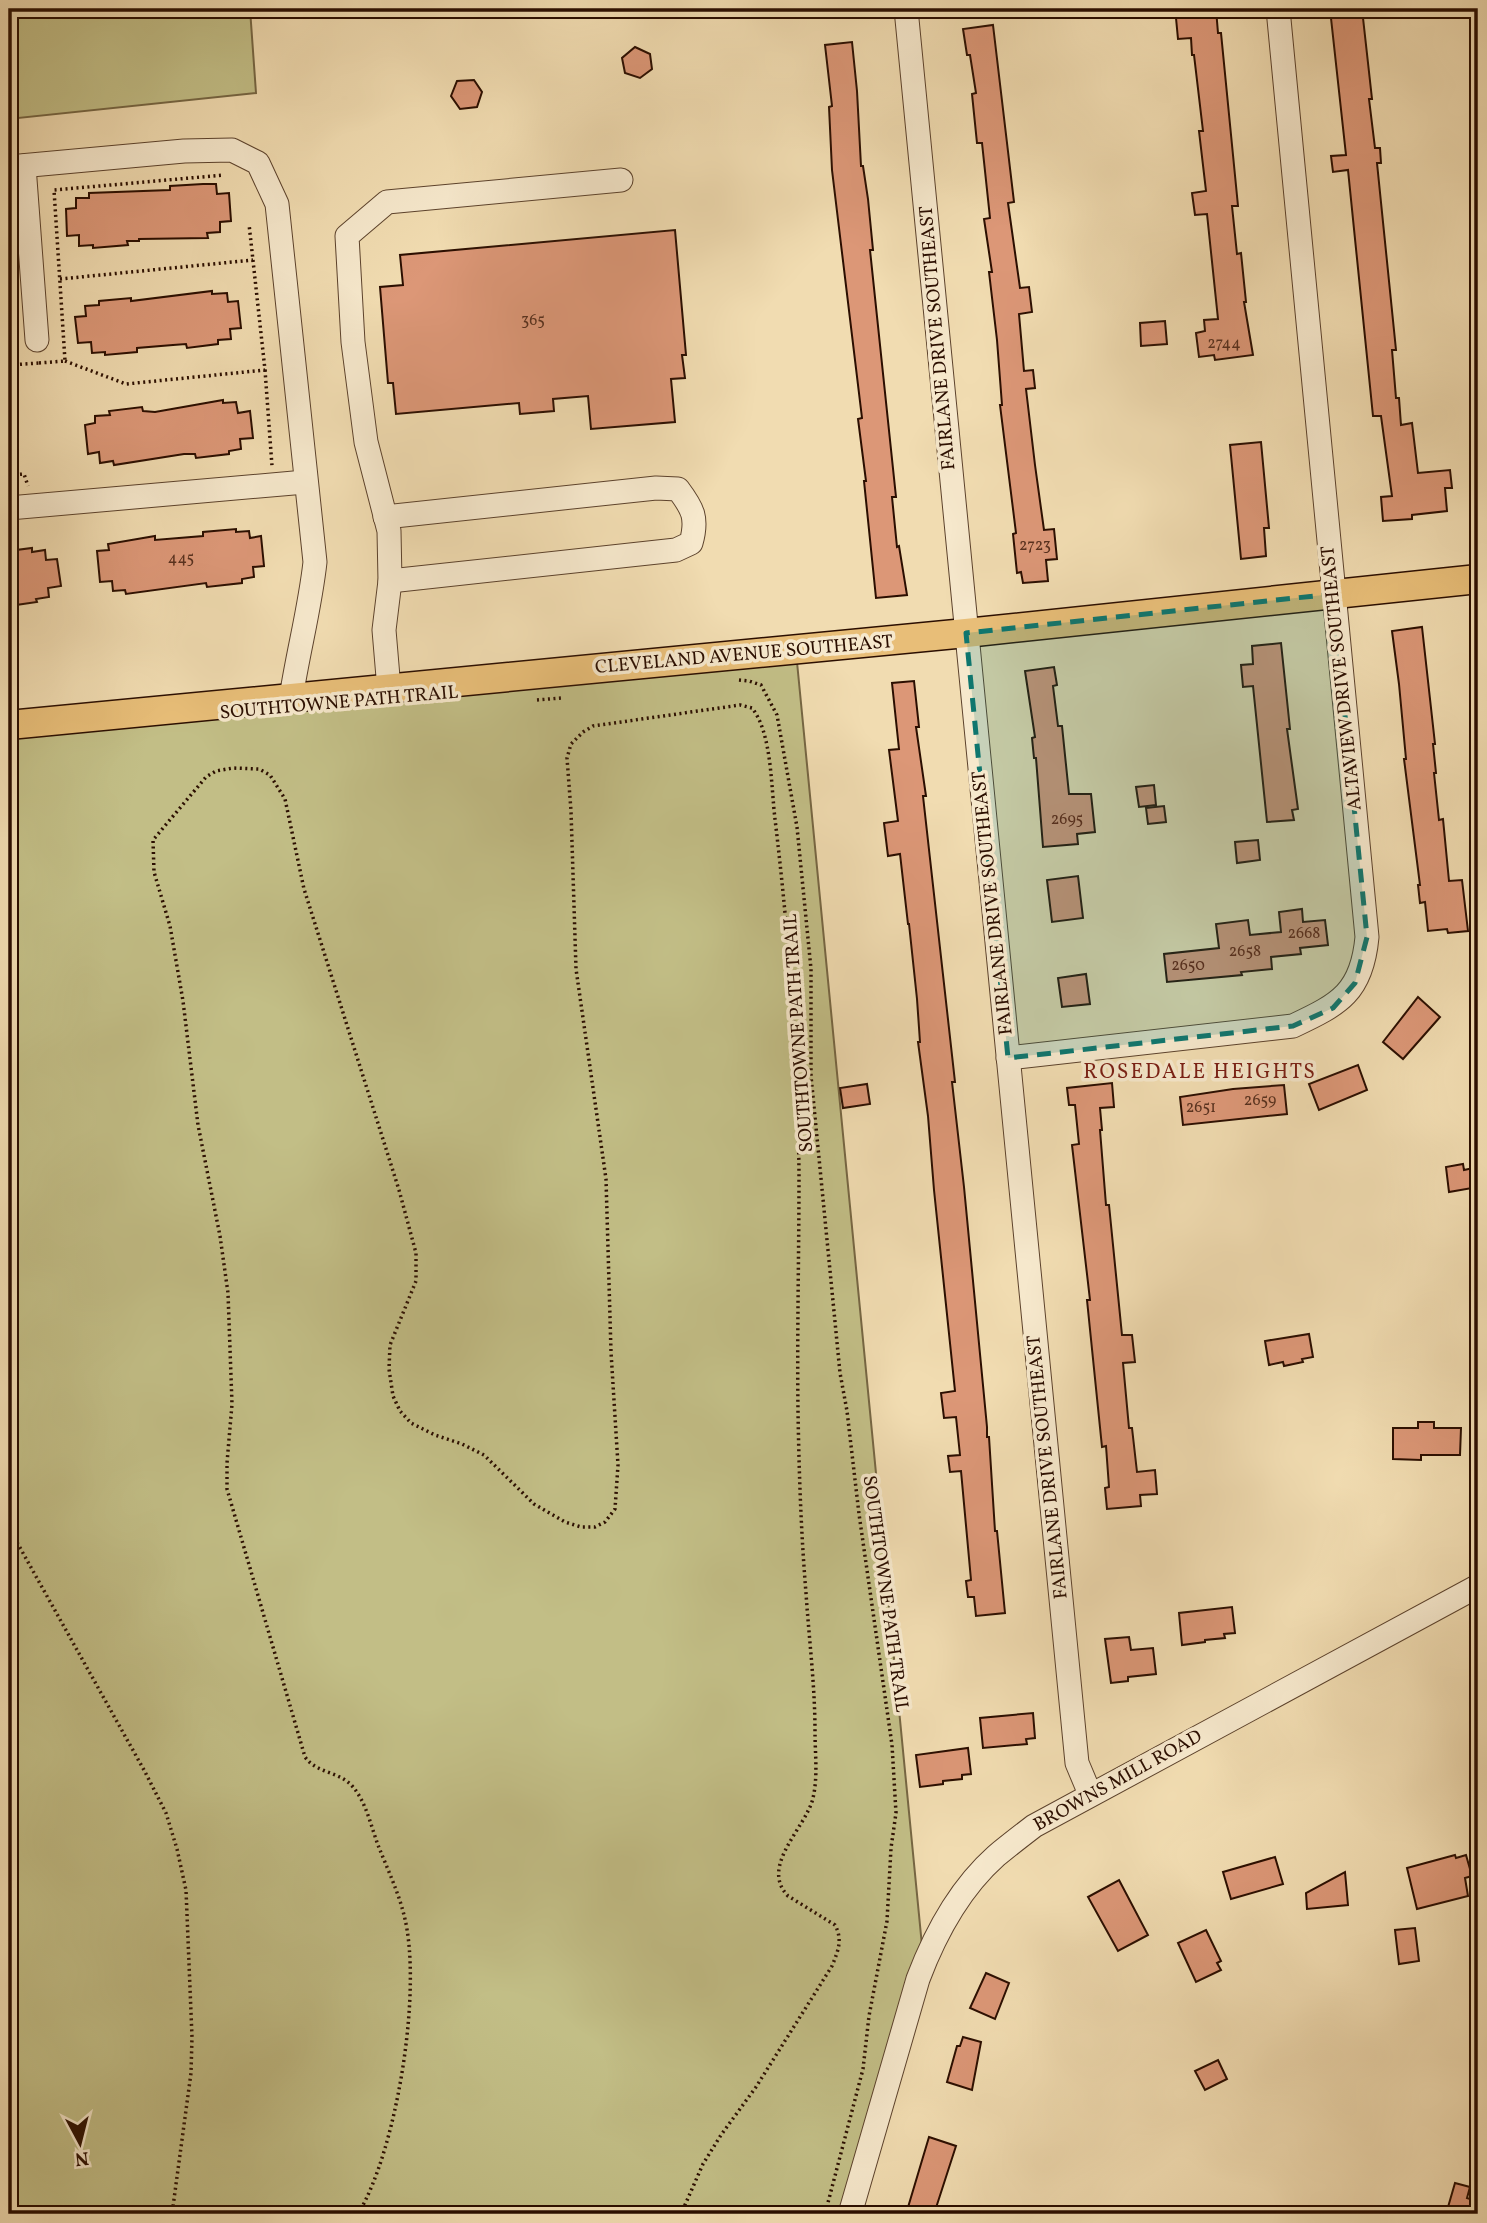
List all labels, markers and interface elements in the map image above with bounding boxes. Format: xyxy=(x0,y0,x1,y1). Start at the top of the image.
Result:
street label: FAIRLANE DRIVE SOUTHEAST xyxy=(913,205,963,471)
house number: 365 xyxy=(521,310,545,332)
house number: 2744 xyxy=(1207,333,1241,355)
house number: 2723 xyxy=(1019,535,1051,557)
street label: ALTAVIEW DRIVE SOUTHEAST xyxy=(1315,544,1369,812)
house number: 445 xyxy=(168,548,194,570)
street label: CLEVELAND AVENUE SOUTHEAST xyxy=(594,629,894,681)
street label: SOUTHTOWNE PATH TRAIL xyxy=(219,680,460,726)
street label: FAIRLANE DRIVE SOUTHEAST xyxy=(966,770,1020,1036)
house number: 2695 xyxy=(1051,809,1083,831)
street label: SOUTHTOWNE PATH TRAIL xyxy=(778,912,820,1153)
house number: 2668 xyxy=(1288,923,1320,945)
house number: 2658 xyxy=(1229,941,1261,963)
house number: 2650 xyxy=(1171,955,1205,977)
district label: ROSEDALE HEIGHTS xyxy=(1083,1058,1317,1087)
house number: 2659 xyxy=(1244,1090,1276,1112)
house number: 2651 xyxy=(1186,1097,1216,1119)
street label: FAIRLANE DRIVE SOUTHEAST xyxy=(1021,1334,1075,1600)
street label: SOUTHTOWNE PATH TRAIL xyxy=(855,1474,915,1715)
street label: BROWNS MILL ROAD xyxy=(1029,1724,1207,1838)
north arrow xyxy=(46,2108,116,2178)
text: N xyxy=(73,2144,90,2172)

